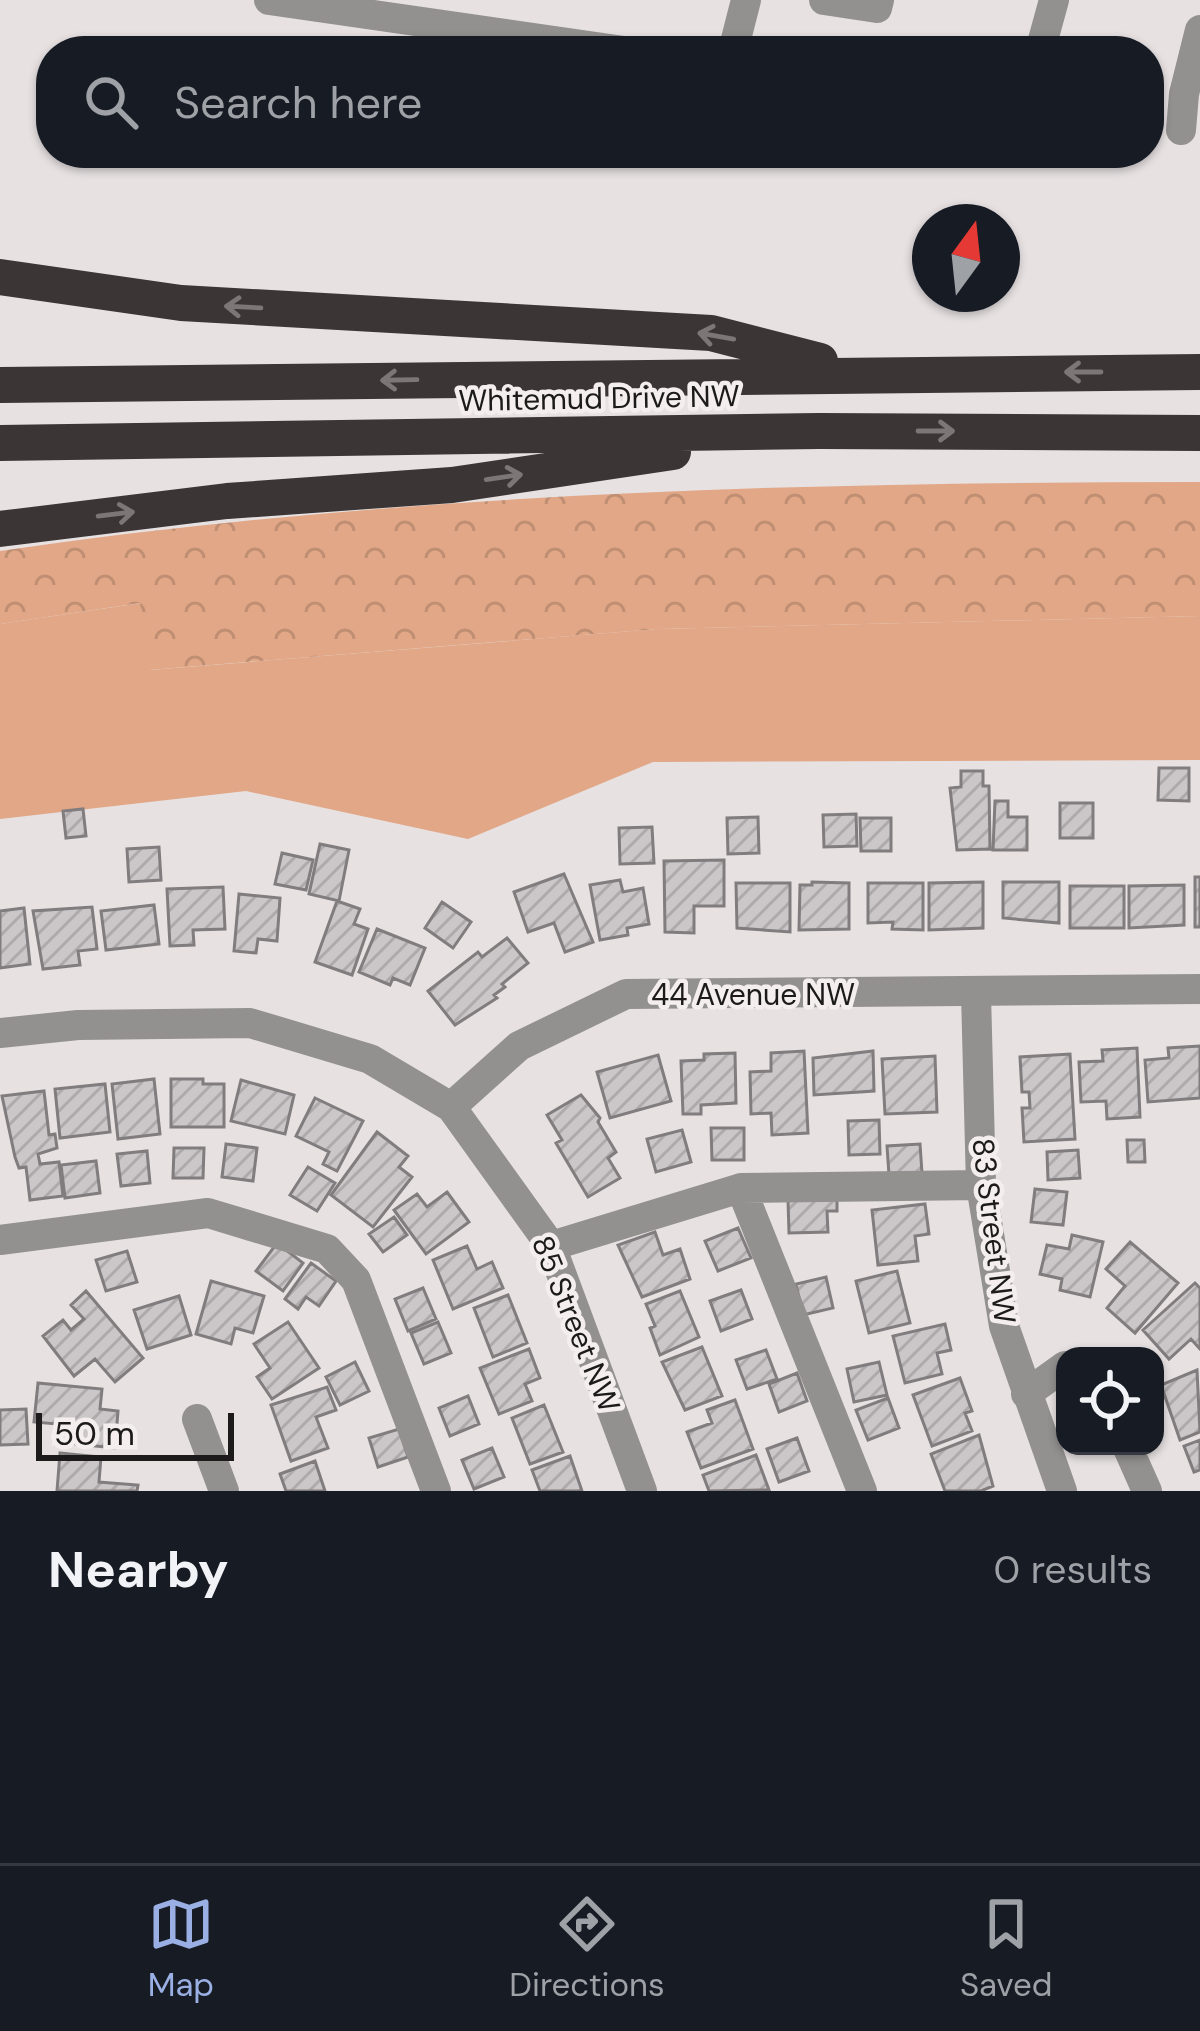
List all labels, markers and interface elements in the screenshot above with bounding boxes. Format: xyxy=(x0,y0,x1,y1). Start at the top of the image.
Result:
search box xyxy=(36,36,1164,168)
icon: search xyxy=(78,69,144,135)
text: Search here xyxy=(174,73,422,132)
north arrow xyxy=(912,204,1020,312)
one-way arrow xyxy=(224,295,263,318)
one-way arrow xyxy=(697,324,736,346)
one-way arrow xyxy=(1064,361,1103,383)
one-way arrow xyxy=(380,369,419,391)
street label: Whitemud Drive NW xyxy=(458,376,740,420)
one-way arrow xyxy=(916,420,955,442)
one-way arrow xyxy=(484,465,523,488)
one-way arrow xyxy=(96,503,135,525)
street label: 44 Avenue NW xyxy=(651,975,855,1014)
street label: 83 Street NW xyxy=(963,1136,1025,1326)
street label: 85 Street NW xyxy=(523,1230,629,1418)
map controls xyxy=(1056,1347,1164,1455)
button: locate xyxy=(1056,1347,1164,1455)
scale bar xyxy=(36,1407,234,1460)
text: 50 m xyxy=(54,1412,135,1455)
text: Nearby xyxy=(48,1536,229,1603)
text: 0 results xyxy=(994,1544,1152,1595)
tab: Map xyxy=(148,1891,214,2006)
tab: Directions xyxy=(509,1891,665,2006)
tab: Saved xyxy=(960,1891,1052,2006)

